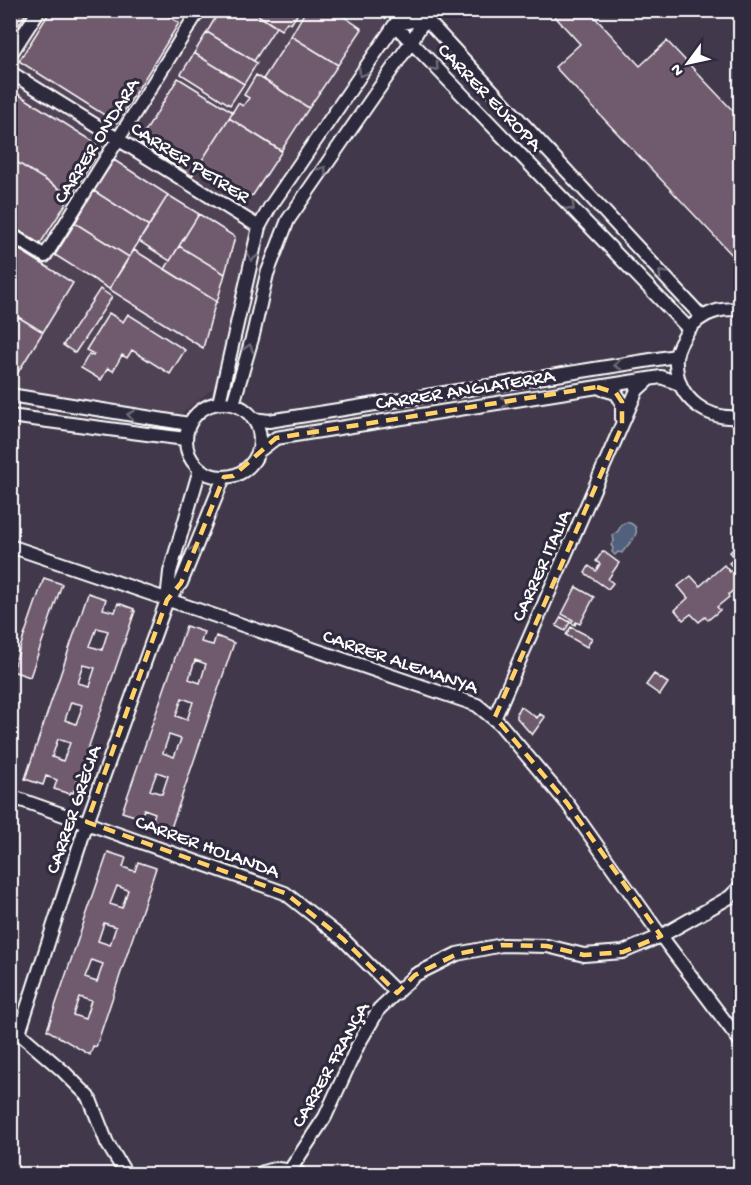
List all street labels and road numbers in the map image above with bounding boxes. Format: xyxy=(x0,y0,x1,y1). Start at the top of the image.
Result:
street label: CARRER EUROPA xyxy=(431,40,546,158)
street label: CARRER ONDARA xyxy=(50,74,146,209)
street label: CARRER PETRER xyxy=(125,118,254,211)
street label: CARRER ANGLATERRA xyxy=(374,366,558,417)
street label: CARRER ITALIA xyxy=(508,506,578,626)
street label: CARRER ALEMANYA xyxy=(319,626,482,701)
street label: CARRER GRÈCIA xyxy=(42,741,108,877)
street label: CARRER HOLANDA xyxy=(132,812,283,885)
street label: CARRER FRANÇA xyxy=(288,998,377,1132)

